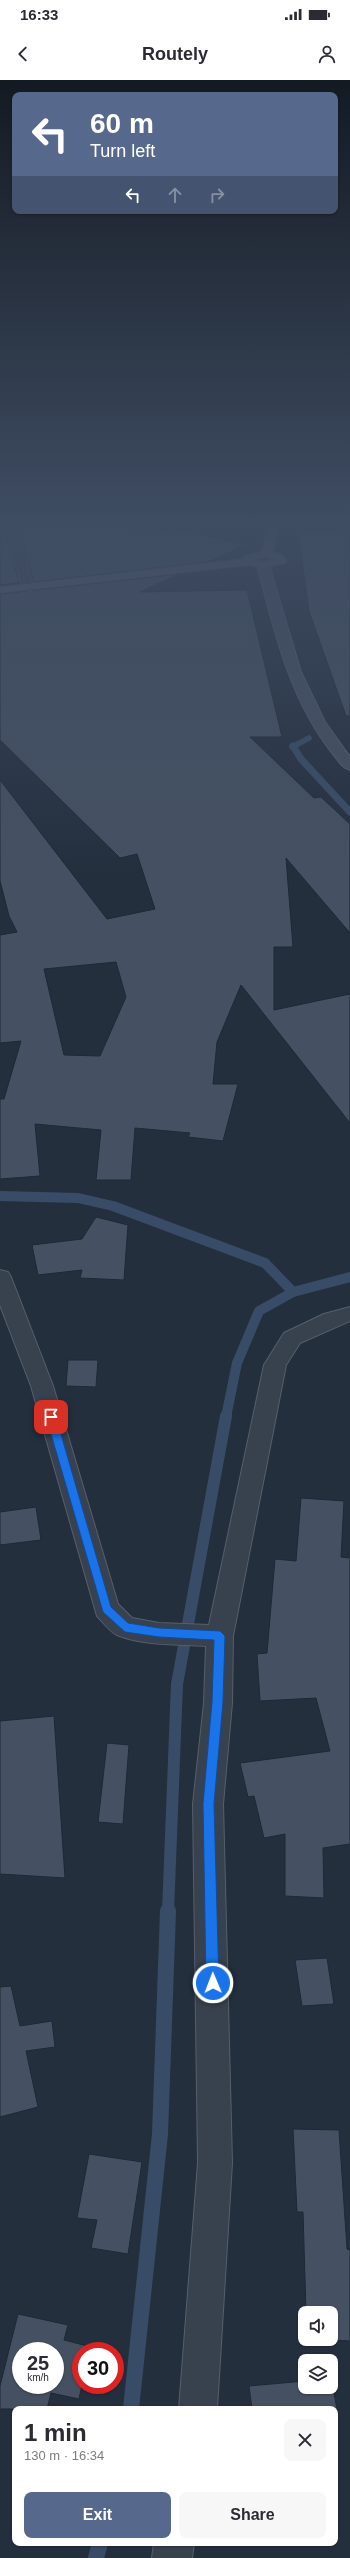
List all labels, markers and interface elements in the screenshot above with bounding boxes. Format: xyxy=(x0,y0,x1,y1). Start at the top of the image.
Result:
text: 16:33 xyxy=(20,6,58,23)
icon: back xyxy=(12,43,34,65)
icon: person xyxy=(316,43,338,65)
text: Routely xyxy=(142,44,208,64)
icon: left xyxy=(24,108,76,160)
text: 60 m xyxy=(90,108,154,139)
text: Turn left xyxy=(90,141,155,161)
icon: left xyxy=(122,184,144,206)
icon: ahead xyxy=(164,184,186,206)
icon: right xyxy=(206,184,228,206)
pin xyxy=(34,1400,68,1434)
icon: arrive xyxy=(40,1406,62,1428)
position arrow xyxy=(192,1962,234,2004)
map controls xyxy=(298,2306,338,2394)
button: sound xyxy=(298,2306,338,2346)
speed limit sign: 30 xyxy=(72,2342,124,2394)
text: 25 xyxy=(27,2352,49,2374)
button: layers xyxy=(298,2354,338,2394)
text: km/h xyxy=(27,2372,49,2383)
text: 1 min xyxy=(24,2419,87,2446)
button: close xyxy=(284,2419,326,2461)
text: 130 m · 16:34 xyxy=(24,2448,104,2463)
button: Exit xyxy=(24,2492,171,2538)
button: Share xyxy=(179,2492,326,2538)

